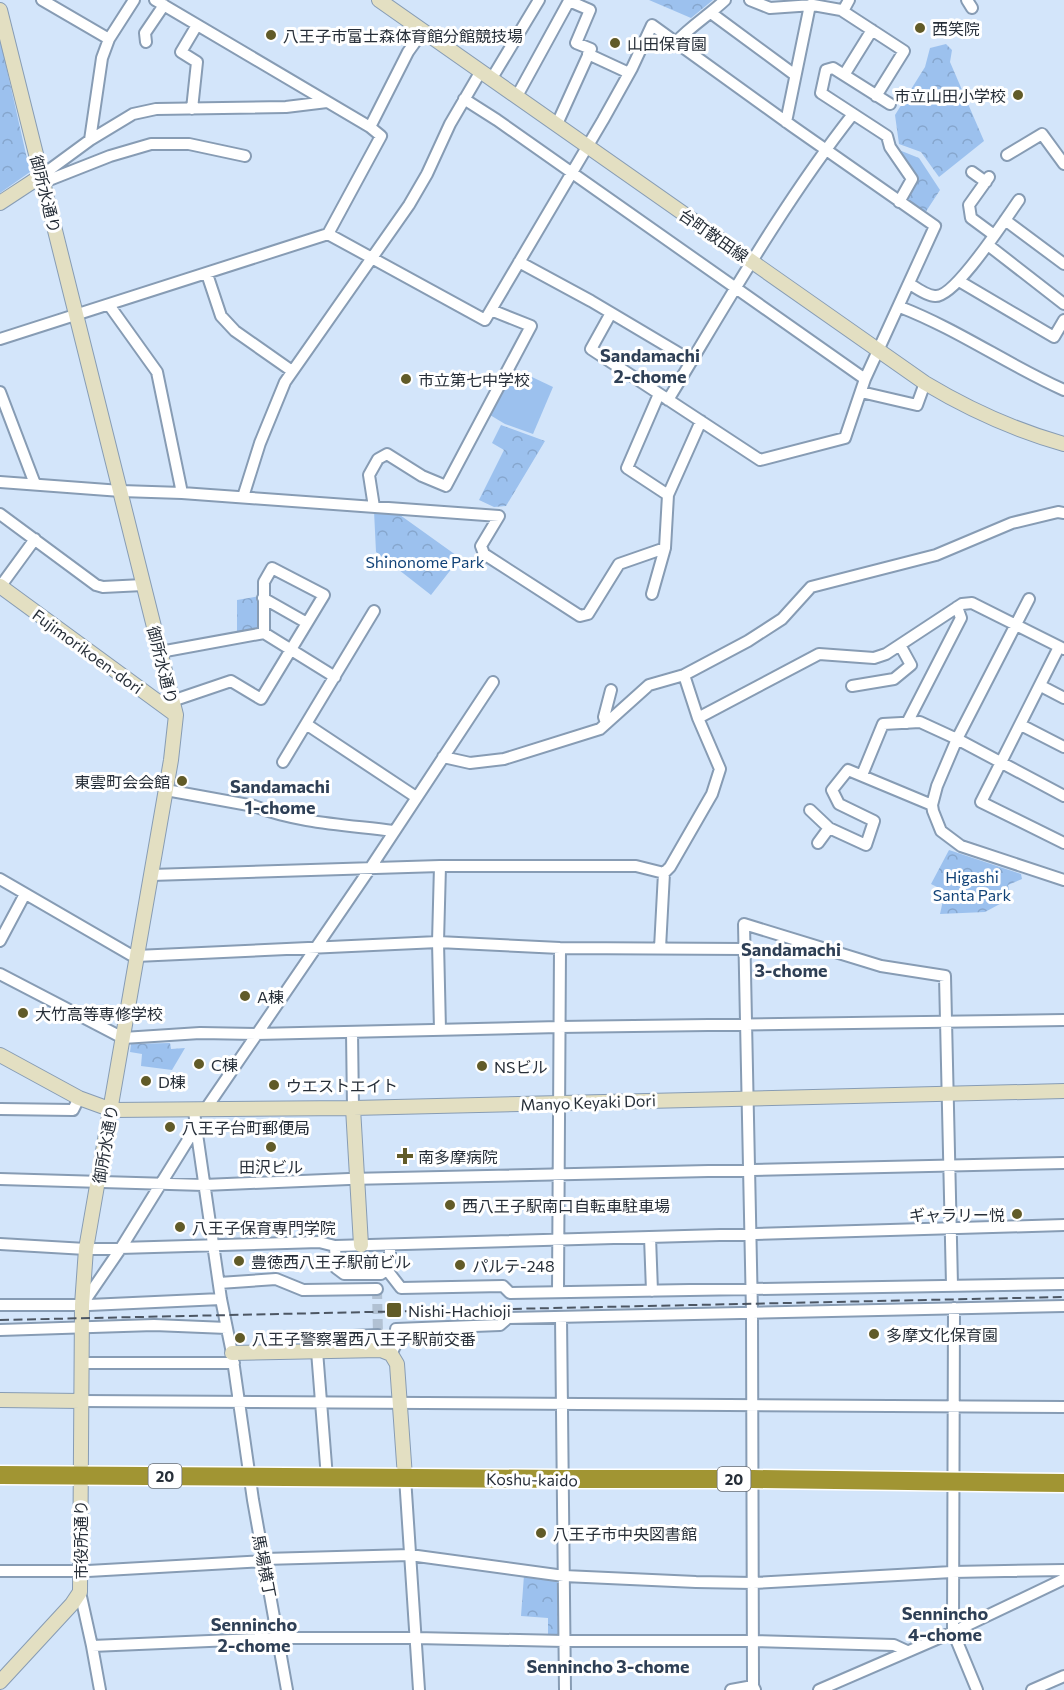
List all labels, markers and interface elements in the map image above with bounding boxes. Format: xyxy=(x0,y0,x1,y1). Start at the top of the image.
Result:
place label: 西笑院 xyxy=(932,19,980,38)
marker: 西笑院 xyxy=(913,21,927,35)
place label: 八王子市富士森体育館分館競技場 xyxy=(283,26,523,45)
marker: 八王子市富士森体育館分館競技場 xyxy=(264,28,278,42)
place label: 山田保育園 xyxy=(627,34,707,53)
marker: 山田保育園 xyxy=(608,36,622,50)
place label: 市立山田小学校 xyxy=(894,86,1006,105)
marker: 市立山田小学校 xyxy=(1011,88,1025,102)
street label: 御所水通り xyxy=(27,153,65,235)
street label: 台町散田線 xyxy=(676,204,752,266)
district label: Sandamachi 2-chome xyxy=(600,344,700,387)
place label: 市立第七中学校 xyxy=(418,370,530,389)
marker: 市立第七中学校 xyxy=(399,372,413,386)
park label: Shinonome Park xyxy=(365,552,485,571)
street label: Fujimorikoen-dori xyxy=(29,605,147,697)
street label: 御所水通り xyxy=(144,624,182,706)
place label: 東雲町会会館 xyxy=(74,772,170,791)
marker: 東雲町会会館 xyxy=(175,774,189,788)
district label: Sandamachi 1-chome xyxy=(230,775,330,818)
park label: Higashi Santa Park xyxy=(933,867,1012,904)
district label: Sandamachi 3-chome xyxy=(741,938,841,981)
place label: A棟 xyxy=(257,987,284,1006)
marker: A棟 xyxy=(238,989,252,1003)
place label: 大竹高等専修学校 xyxy=(35,1004,163,1023)
marker: 大竹高等専修学校 xyxy=(16,1006,30,1020)
place label: C棟 xyxy=(211,1055,238,1074)
marker: C棟 xyxy=(192,1057,206,1071)
place label: NSビル xyxy=(494,1057,547,1076)
marker: NSビル xyxy=(475,1059,489,1073)
place label: D棟 xyxy=(158,1072,186,1091)
marker: D棟 xyxy=(139,1074,153,1088)
place label: ウエストエイト xyxy=(286,1076,398,1095)
marker: ウエストエイト xyxy=(267,1078,281,1092)
street label: Manyo Keyaki Dori xyxy=(520,1090,656,1114)
street label: 御所水通り xyxy=(89,1103,121,1185)
place label: 八王子台町郵便局 xyxy=(182,1118,310,1137)
marker: 八王子台町郵便局 xyxy=(163,1120,177,1134)
marker: 田沢ビル xyxy=(264,1140,278,1154)
marker: 南多摩病院 xyxy=(396,1147,414,1165)
place label: 南多摩病院 xyxy=(418,1147,498,1166)
place label: 田沢ビル xyxy=(239,1157,303,1176)
place label: 西八王子駅南口自転車駐車場 xyxy=(462,1196,670,1215)
marker: 西八王子駅南口自転車駐車場 xyxy=(443,1198,457,1212)
place label: ギャラリー悦 xyxy=(909,1205,1005,1224)
marker: ギャラリー悦 xyxy=(1010,1207,1024,1221)
place label: 八王子保育専門学院 xyxy=(192,1218,336,1237)
marker: 八王子保育専門学院 xyxy=(173,1220,187,1234)
place label: 豊徳西八王子駅前ビル xyxy=(251,1252,411,1271)
marker: 豊徳西八王子駅前ビル xyxy=(232,1254,246,1268)
place label: パルテ-248 xyxy=(472,1256,555,1275)
marker: パルテ-248 xyxy=(453,1258,467,1272)
marker: Nishi-Hachioji xyxy=(385,1301,403,1319)
place label: Nishi-Hachioji xyxy=(408,1301,511,1320)
place label: 多摩文化保育園 xyxy=(886,1325,998,1344)
marker: 多摩文化保育園 xyxy=(867,1327,881,1341)
place label: 八王子警察署西八王子駅前交番 xyxy=(252,1329,476,1348)
marker: 八王子警察署西八王子駅前交番 xyxy=(233,1331,247,1345)
road number: 20 xyxy=(148,1464,182,1488)
road number: 20 xyxy=(718,1467,750,1491)
street label: Koshu-kaido xyxy=(486,1469,578,1489)
street label: 市役所通り xyxy=(71,1500,90,1580)
place label: 八王子市中央図書館 xyxy=(553,1524,697,1543)
marker: 八王子市中央図書館 xyxy=(534,1526,548,1540)
street label: 馬場横丁 xyxy=(250,1533,280,1599)
district label: Sennincho 4-chome xyxy=(902,1602,988,1645)
district label: Sennincho 2-chome xyxy=(211,1613,297,1656)
district label: Sennincho 3-chome xyxy=(526,1655,690,1677)

